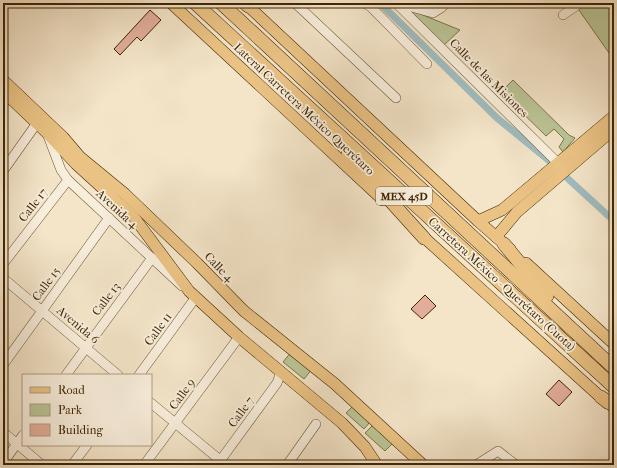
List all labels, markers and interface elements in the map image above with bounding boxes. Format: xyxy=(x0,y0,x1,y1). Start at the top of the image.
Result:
street label: Calle de las Misiones xyxy=(447,36,532,121)
street label: Lateral Carretera México Querétaro xyxy=(231,40,377,178)
street label: Calle 17 xyxy=(16,185,51,225)
street label: Avenida 4 xyxy=(93,186,141,232)
road number: MEX 45D xyxy=(376,187,432,205)
street label: Carretera México - Querétaro (Cuota) xyxy=(426,214,578,354)
street label: Calle 4 xyxy=(202,249,237,285)
street label: Calle 15 xyxy=(29,264,63,304)
street label: Calle 13 xyxy=(89,280,123,318)
street label: Avenida 6 xyxy=(53,303,102,347)
street label: Calle 11 xyxy=(141,310,175,348)
legend xyxy=(22,374,152,446)
street label: Calle 9 xyxy=(166,376,198,412)
text: Road xyxy=(58,383,85,397)
street label: Calle 7 xyxy=(225,394,257,430)
text: Park xyxy=(58,403,83,417)
text: Building xyxy=(58,423,103,437)

